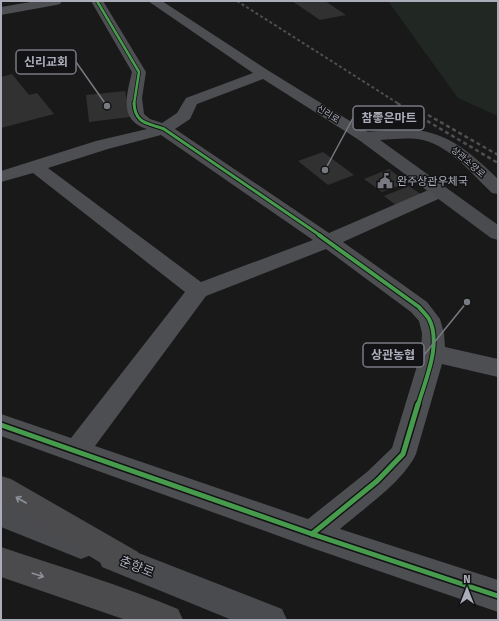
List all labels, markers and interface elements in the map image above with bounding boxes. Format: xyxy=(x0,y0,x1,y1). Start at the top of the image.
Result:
callout: 신리교회 xyxy=(16,50,76,74)
text: 신리교회 xyxy=(24,55,68,69)
street label: 신리로 xyxy=(315,103,341,125)
callout: 참좋은마트 xyxy=(353,106,424,130)
text: 참좋은마트 xyxy=(361,111,417,125)
street label: 상관소양로 xyxy=(449,145,487,179)
public building icon: 완주상관우체국 xyxy=(376,172,394,190)
place label: 완주상관우체국 xyxy=(397,175,468,188)
callout: 상관농협 xyxy=(363,343,424,367)
text: 상관농협 xyxy=(371,348,415,362)
one-way arrow xyxy=(15,496,27,504)
street label: 춘향로 xyxy=(117,553,156,580)
north arrow xyxy=(447,569,487,609)
one-way arrow xyxy=(32,571,44,579)
text: N xyxy=(463,573,471,586)

